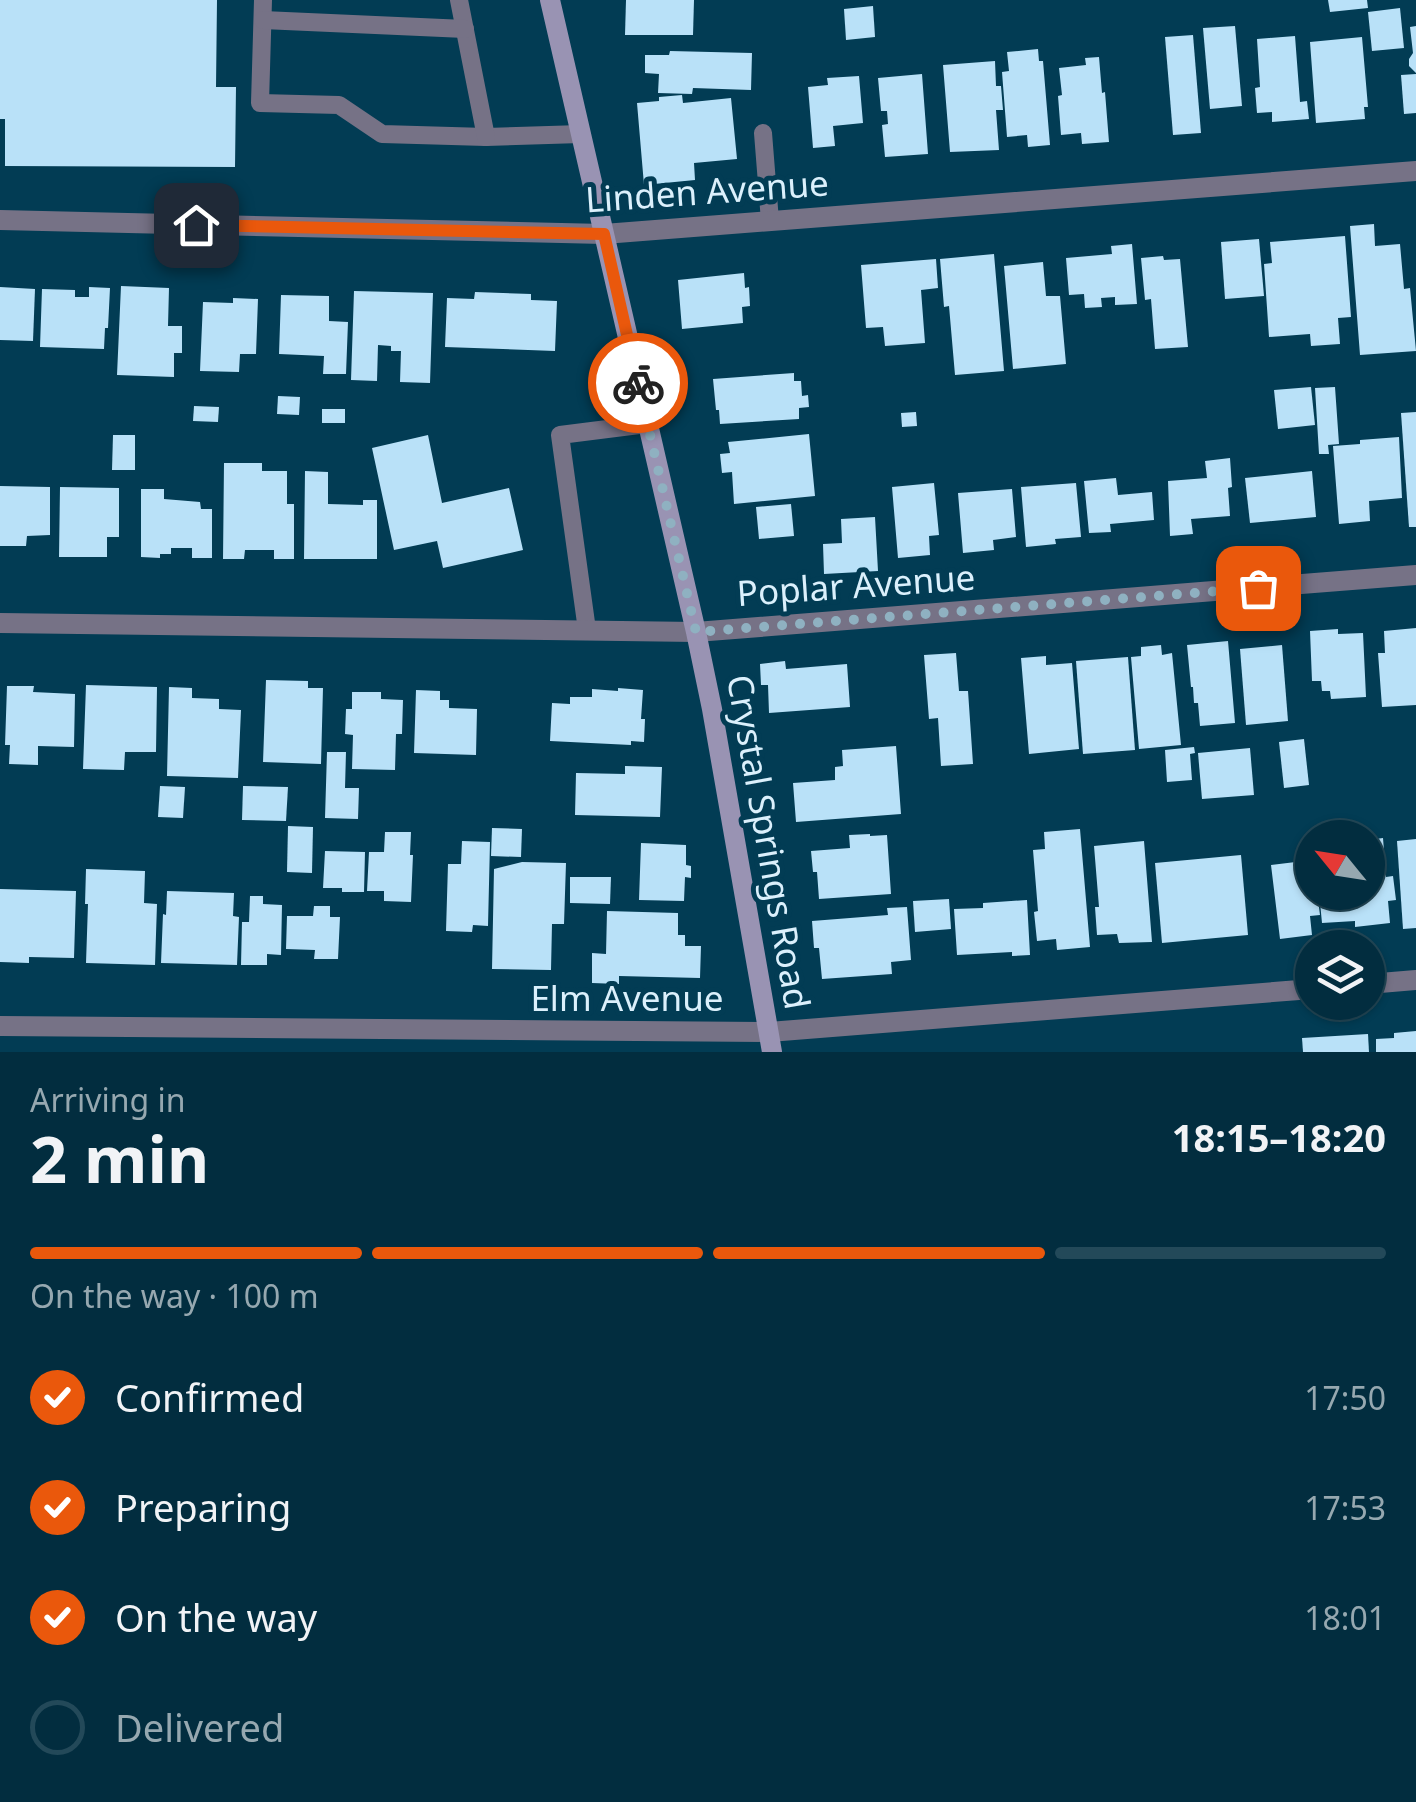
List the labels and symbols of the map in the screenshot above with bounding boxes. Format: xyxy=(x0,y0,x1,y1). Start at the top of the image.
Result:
street label: Linden Avenue xyxy=(584,159,830,222)
pin xyxy=(154,183,239,268)
courier xyxy=(588,333,688,433)
pin xyxy=(1216,546,1301,631)
street label: Poplar Avenue xyxy=(735,553,977,616)
street label: Crystal Springs Road xyxy=(717,671,822,1013)
north arrow xyxy=(1295,820,1385,910)
street label: Elm Avenue xyxy=(530,974,724,1021)

